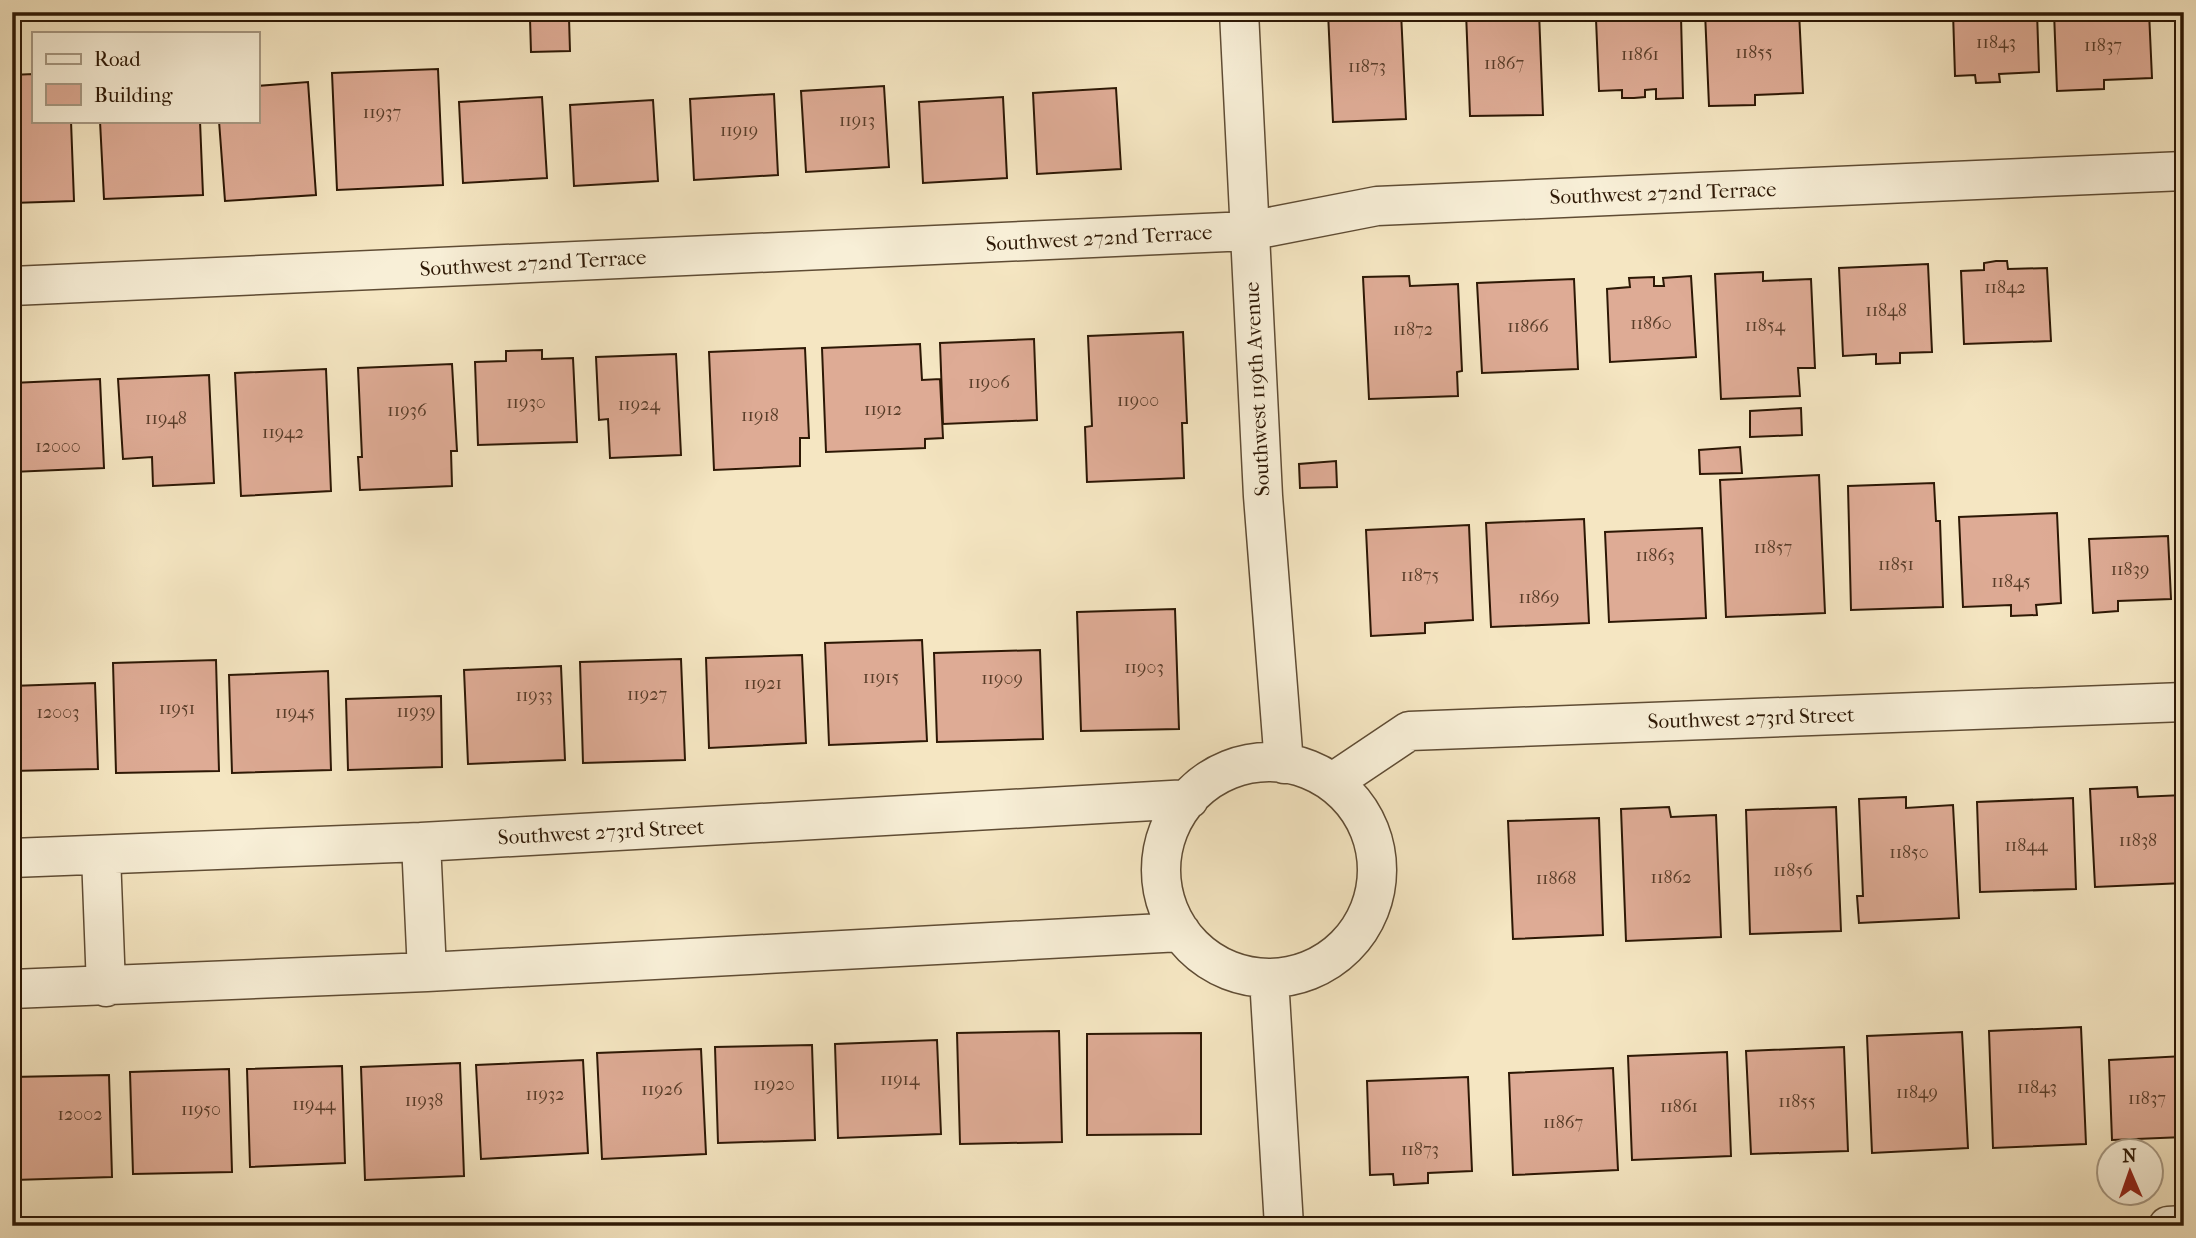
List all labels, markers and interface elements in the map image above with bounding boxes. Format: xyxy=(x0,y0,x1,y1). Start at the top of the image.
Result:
legend xyxy=(32,32,259,122)
house number: 11843 xyxy=(1976,32,2016,53)
house number: 11837 xyxy=(2084,35,2122,56)
house number: 11855 xyxy=(1735,42,1773,63)
house number: 11861 xyxy=(1621,44,1659,65)
text: Road xyxy=(94,47,141,71)
house number: 11867 xyxy=(1484,53,1524,74)
house number: 11873 xyxy=(1348,56,1386,77)
text: Building xyxy=(94,83,173,107)
house number: 11937 xyxy=(363,102,401,123)
house number: 11913 xyxy=(839,110,875,131)
house number: 11919 xyxy=(720,120,758,141)
street label: Southwest 272nd Terrace xyxy=(1549,177,1777,209)
street label: Southwest 272nd Terrace xyxy=(985,220,1213,256)
street label: Southwest 272nd Terrace xyxy=(419,245,647,281)
house number: 11842 xyxy=(1984,277,2026,298)
street label: Southwest 119th Avenue xyxy=(1239,281,1275,497)
house number: 11848 xyxy=(1865,300,1907,321)
house number: 11860 xyxy=(1630,313,1672,334)
house number: 11854 xyxy=(1745,315,1786,336)
house number: 11866 xyxy=(1507,316,1549,337)
house number: 11872 xyxy=(1393,319,1433,340)
house number: 11906 xyxy=(968,372,1010,393)
house number: 11900 xyxy=(1117,390,1159,411)
house number: 11930 xyxy=(506,392,546,413)
house number: 11924 xyxy=(618,394,660,415)
house number: 11912 xyxy=(864,399,902,420)
house number: 11936 xyxy=(387,400,427,421)
house number: 11918 xyxy=(741,405,779,426)
house number: 11948 xyxy=(145,408,187,429)
house number: 11942 xyxy=(262,422,304,443)
house number: 12000 xyxy=(35,436,81,457)
house number: 11857 xyxy=(1754,537,1792,558)
house number: 11863 xyxy=(1635,545,1675,566)
house number: 11851 xyxy=(1878,554,1914,575)
house number: 11839 xyxy=(2111,559,2149,580)
house number: 11875 xyxy=(1401,565,1439,586)
house number: 11845 xyxy=(1991,571,2031,592)
house number: 11869 xyxy=(1518,587,1560,608)
house number: 11903 xyxy=(1124,657,1164,678)
house number: 11915 xyxy=(863,667,899,688)
house number: 11909 xyxy=(981,668,1023,689)
house number: 11921 xyxy=(744,673,782,694)
house number: 11927 xyxy=(627,684,667,705)
house number: 11933 xyxy=(515,685,553,706)
house number: 11951 xyxy=(159,698,195,719)
house number: 11939 xyxy=(396,701,436,722)
house number: 12003 xyxy=(37,702,79,723)
house number: 11945 xyxy=(275,702,315,723)
street label: Southwest 273rd Street xyxy=(1647,702,1855,734)
street label: Southwest 273rd Street xyxy=(497,815,705,849)
house number: 11838 xyxy=(2119,830,2157,851)
house number: 11844 xyxy=(2004,835,2048,856)
house number: 11850 xyxy=(1889,842,1929,863)
house number: 11856 xyxy=(1773,860,1813,881)
house number: 11862 xyxy=(1651,867,1691,888)
house number: 11868 xyxy=(1536,868,1576,889)
house number: 11914 xyxy=(880,1069,920,1090)
house number: 11920 xyxy=(753,1074,795,1095)
house number: 11843 xyxy=(2017,1077,2057,1098)
house number: 11926 xyxy=(641,1079,683,1100)
house number: 11849 xyxy=(1896,1082,1938,1103)
house number: 11932 xyxy=(526,1084,564,1105)
house number: 11837 xyxy=(2128,1088,2166,1109)
house number: 11938 xyxy=(405,1090,443,1111)
house number: 11855 xyxy=(1778,1091,1816,1112)
house number: 11944 xyxy=(292,1094,336,1115)
house number: 11861 xyxy=(1660,1096,1698,1117)
house number: 11950 xyxy=(181,1099,221,1120)
house number: 12002 xyxy=(58,1104,102,1125)
house number: 11867 xyxy=(1543,1112,1583,1133)
north arrow xyxy=(2094,1136,2164,1206)
house number: 11873 xyxy=(1401,1139,1439,1160)
text: N xyxy=(2122,1145,2138,1167)

